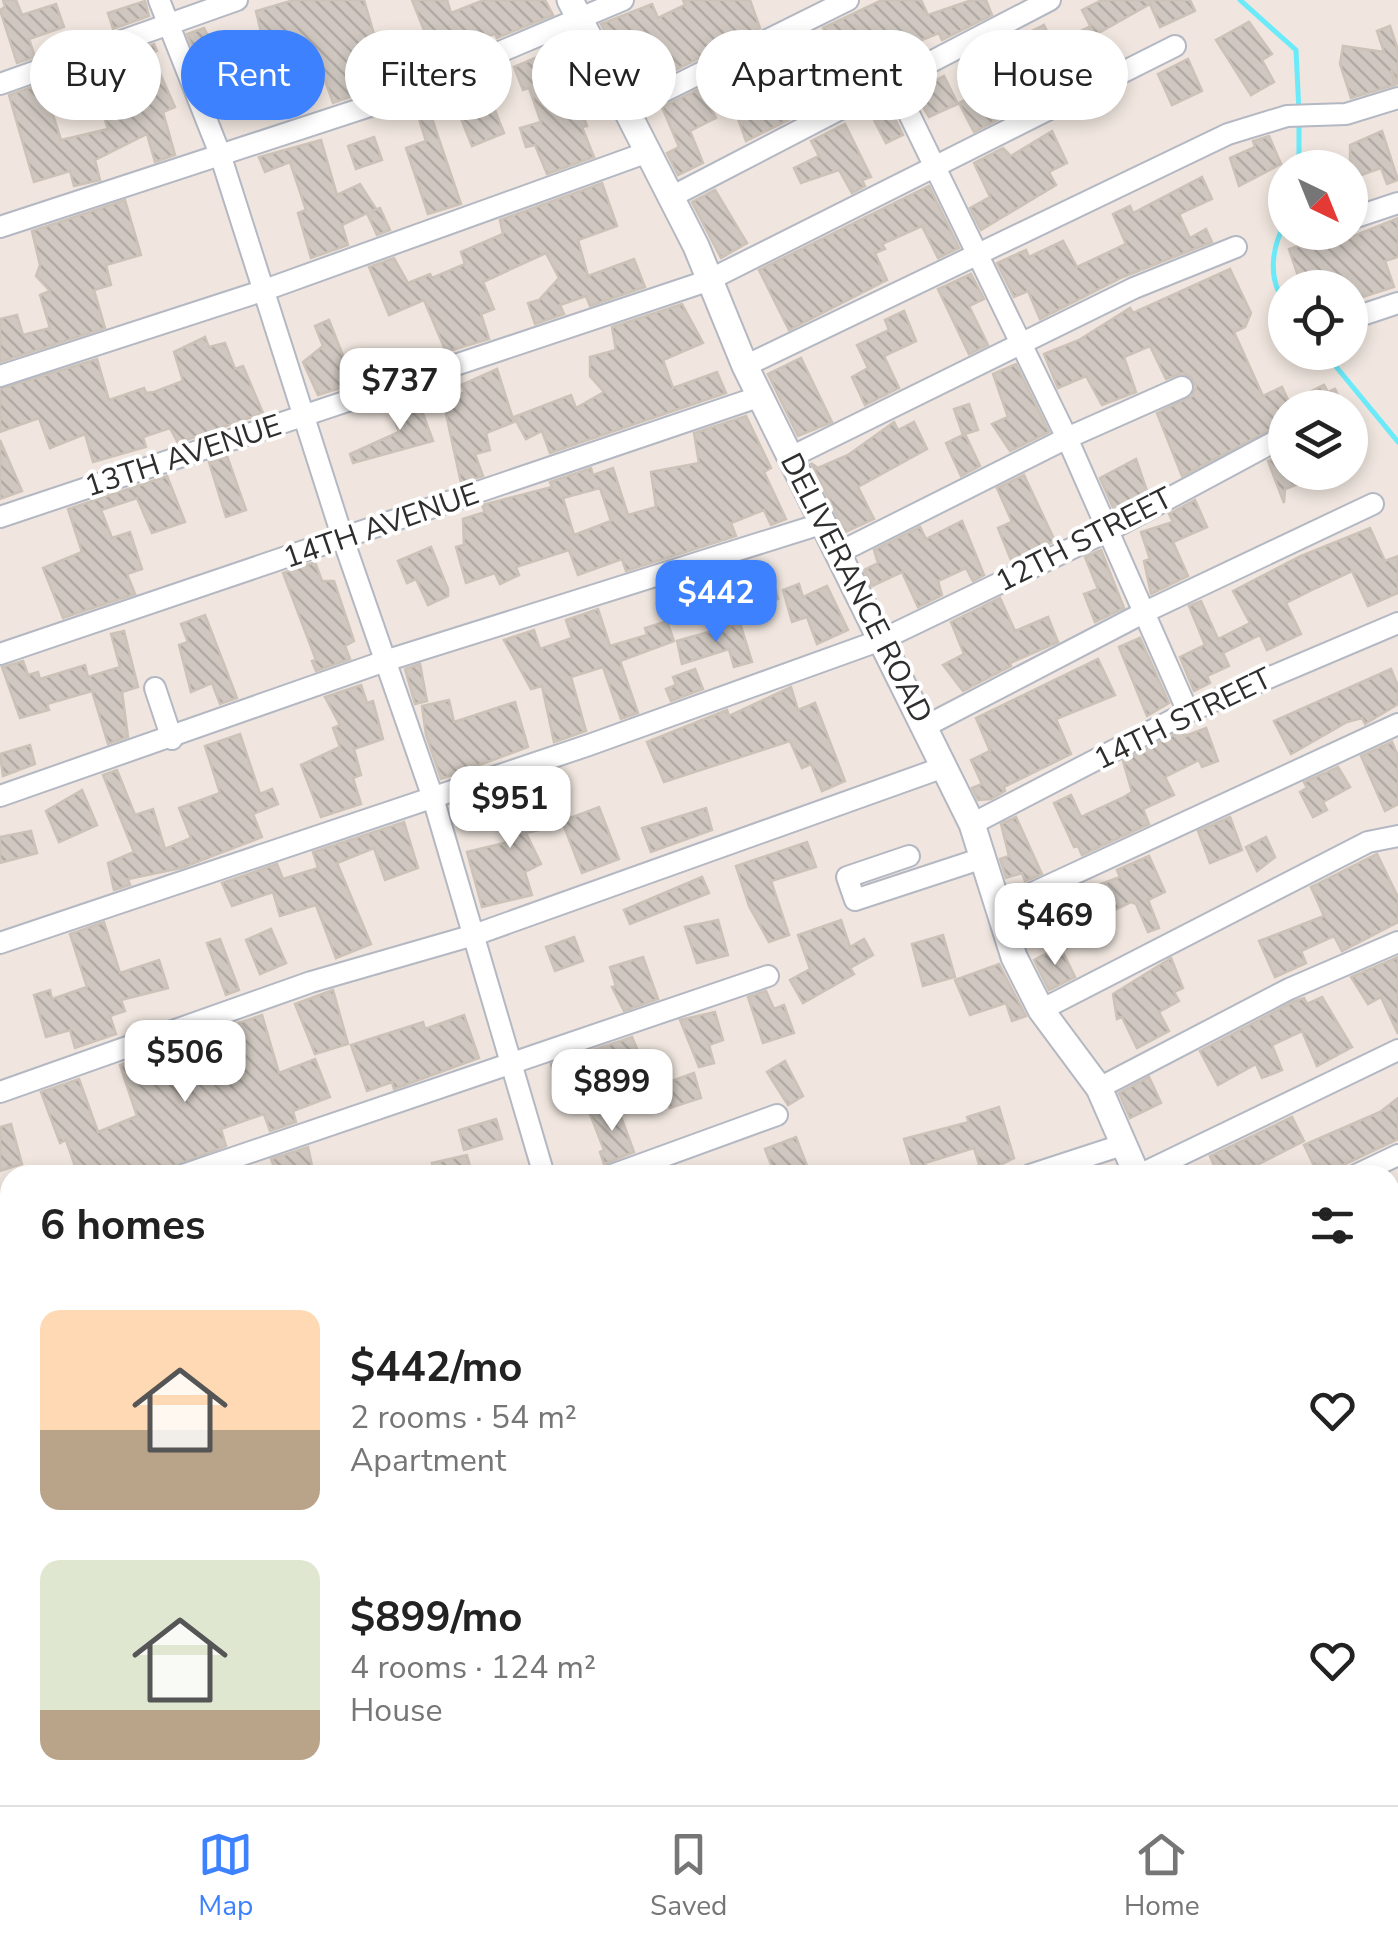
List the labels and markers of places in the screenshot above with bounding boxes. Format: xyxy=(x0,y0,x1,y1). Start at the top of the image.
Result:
pin: $737 xyxy=(341,348,459,433)
pin: $442 xyxy=(657,560,775,645)
pin: $951 xyxy=(451,766,569,851)
pin: $469 xyxy=(996,883,1114,968)
pin: $506 xyxy=(126,1020,244,1105)
pin: $899 xyxy=(553,1049,671,1134)

